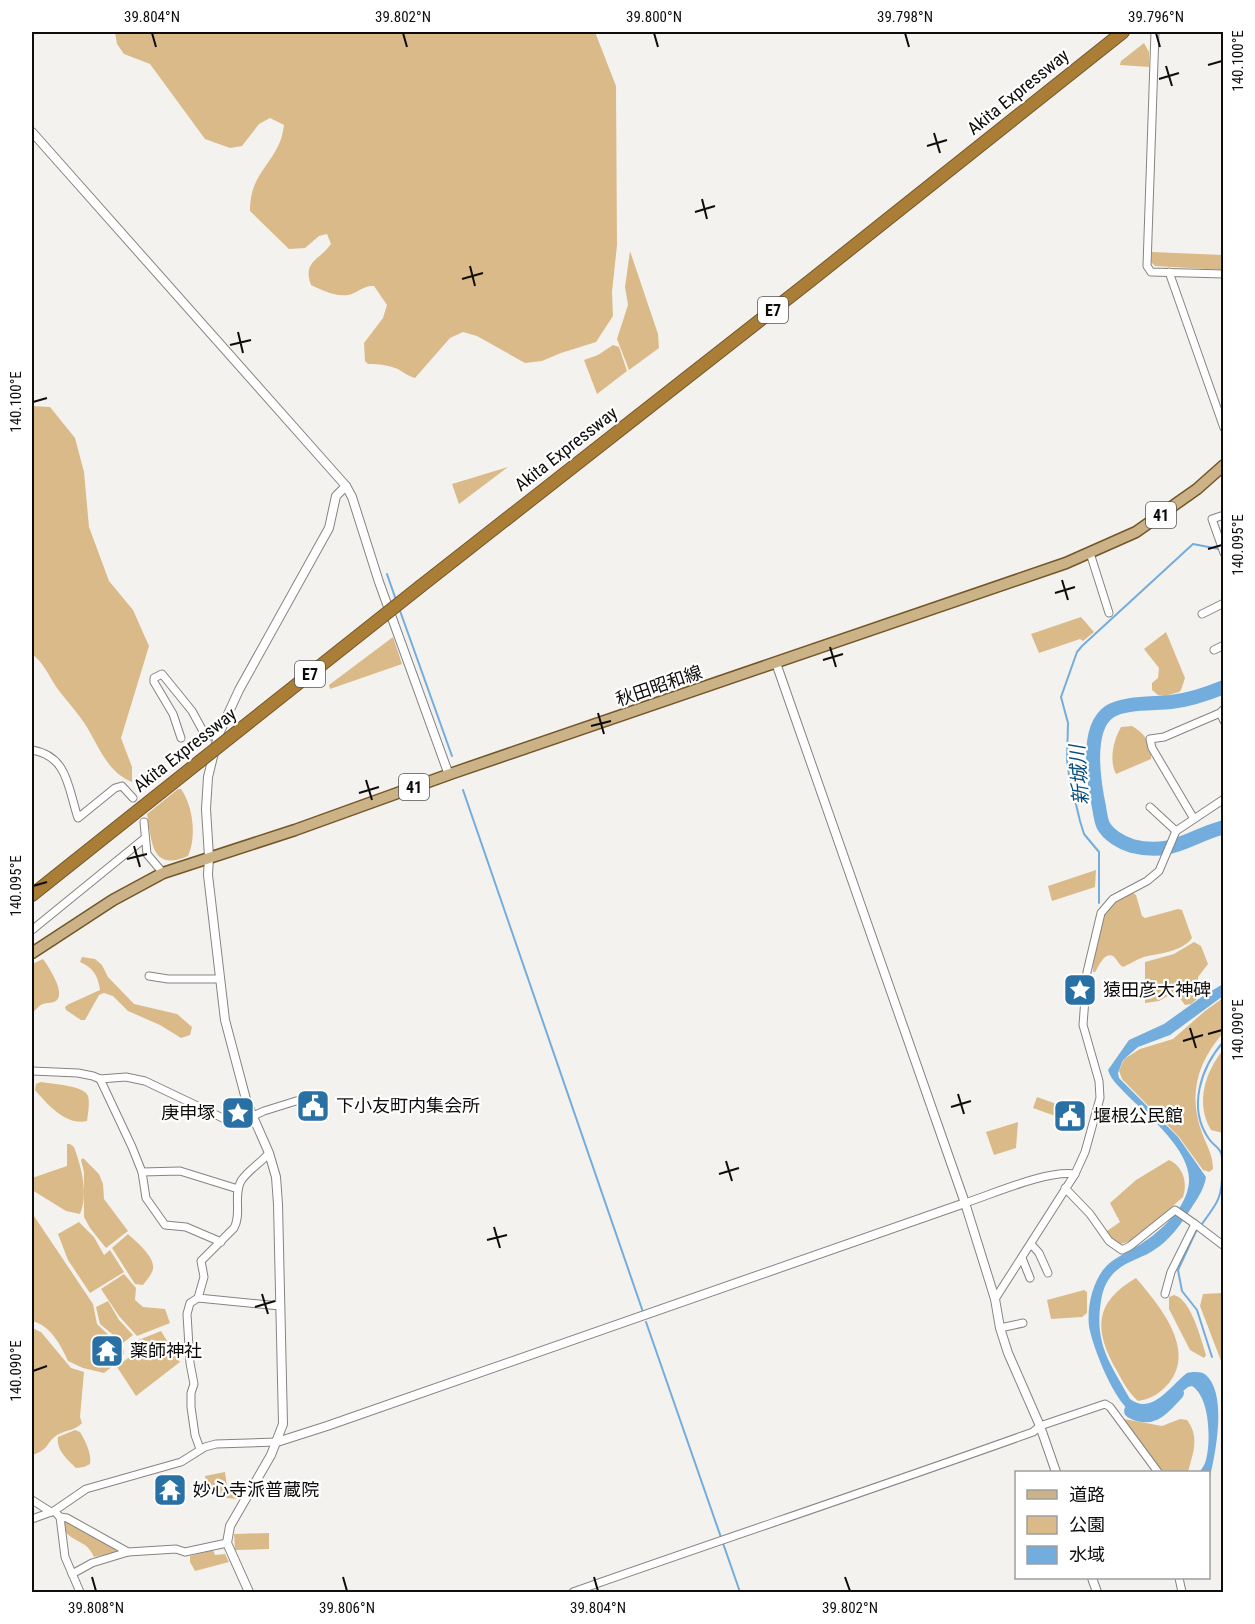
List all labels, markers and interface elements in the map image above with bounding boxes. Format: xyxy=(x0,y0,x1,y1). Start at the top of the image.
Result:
text: 39.804°N xyxy=(124,8,180,26)
text: 39.802°N xyxy=(375,8,431,26)
text: 39.800°N xyxy=(626,8,682,26)
text: 39.798°N xyxy=(877,8,933,26)
text: 39.796°N xyxy=(1128,8,1184,26)
text: 140.100°E xyxy=(1229,30,1247,92)
street label: Akita Expressway xyxy=(963,44,1073,139)
road number: E7 xyxy=(758,297,788,323)
text: 140.100°E xyxy=(7,371,25,433)
street label: Akita Expressway xyxy=(510,402,622,495)
road number: 41 xyxy=(1146,502,1176,528)
text: 140.095°E xyxy=(1229,514,1247,576)
road number: E7 xyxy=(295,661,325,687)
street label: 秋田昭和線 xyxy=(613,661,705,710)
street label: Akita Expressway xyxy=(129,703,241,796)
water label: 新城川 xyxy=(1065,742,1093,806)
road number: 41 xyxy=(399,774,429,800)
text: 140.095°E xyxy=(7,855,25,917)
place icon: 猿田彦大神碑 xyxy=(1062,972,1098,1008)
place label: 猿田彦大神碑 xyxy=(1103,979,1211,1000)
text: 140.090°E xyxy=(1229,999,1247,1061)
public building icon: 下小友町内集会所 xyxy=(295,1088,331,1124)
place icon: 庚申塚 xyxy=(220,1095,256,1131)
place label: 下小友町内集会所 xyxy=(336,1095,480,1116)
public building icon: 堰根公民館 xyxy=(1052,1098,1088,1134)
place label: 庚申塚 xyxy=(161,1102,215,1123)
place label: 堰根公民館 xyxy=(1093,1105,1183,1126)
temple icon: 薬師神社 xyxy=(89,1333,125,1369)
text: 140.090°E xyxy=(7,1340,25,1402)
place label: 薬師神社 xyxy=(130,1340,202,1361)
legend xyxy=(1015,1471,1210,1579)
temple icon: 妙心寺派普蔵院 xyxy=(152,1472,188,1508)
place label: 妙心寺派普蔵院 xyxy=(193,1479,319,1500)
text: 道路 xyxy=(1069,1484,1105,1505)
text: 公園 xyxy=(1069,1514,1105,1535)
text: 水域 xyxy=(1069,1544,1105,1565)
text: 39.808°N xyxy=(68,1599,124,1617)
text: 39.806°N xyxy=(319,1599,375,1617)
text: 39.804°N xyxy=(570,1599,626,1617)
text: 39.802°N xyxy=(822,1599,878,1617)

